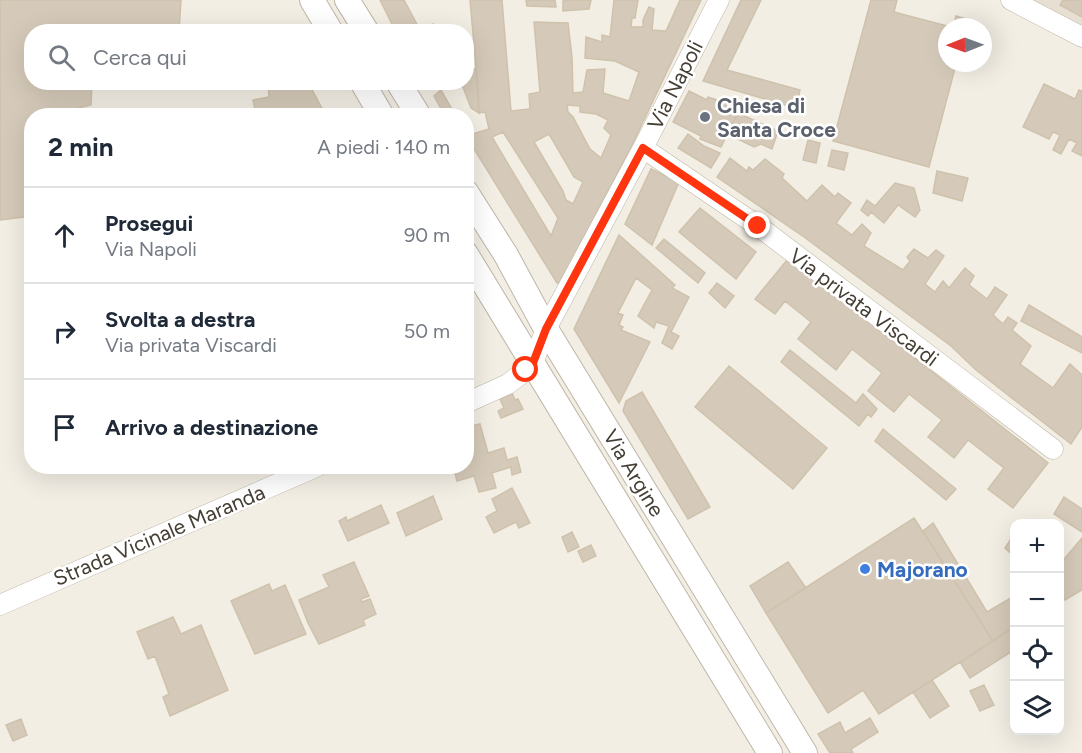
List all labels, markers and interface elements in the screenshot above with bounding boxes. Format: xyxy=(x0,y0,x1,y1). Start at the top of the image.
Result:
north arrow xyxy=(938,18,992,72)
search box xyxy=(24,24,474,90)
street label: Via Napoli xyxy=(642,36,708,134)
icon: search xyxy=(45,41,78,74)
text: Cerca qui xyxy=(93,44,187,71)
place label: Chiesa di Santa Croce xyxy=(717,93,836,142)
marker: Chiesa di Santa Croce xyxy=(698,110,712,124)
text: 2 min xyxy=(48,131,114,163)
text: A piedi · 140 m xyxy=(317,135,450,159)
text: Prosegui xyxy=(105,210,193,237)
route end xyxy=(744,212,770,238)
icon: ahead xyxy=(48,219,81,252)
text: 90 m xyxy=(404,223,450,247)
text: Via Napoli xyxy=(105,237,197,261)
street label: Via privata Viscardi xyxy=(784,243,944,371)
text: Svolta a destra xyxy=(105,306,255,333)
icon: right xyxy=(48,315,81,348)
text: 50 m xyxy=(404,319,450,343)
text: Via privata Viscardi xyxy=(105,333,277,357)
route start xyxy=(512,356,538,382)
icon: arrive xyxy=(48,411,81,444)
text: Arrivo a destinazione xyxy=(105,414,318,441)
street label: Via Argine xyxy=(598,425,670,521)
street label: Strada Vicinale Maranda xyxy=(50,479,268,591)
map controls xyxy=(1010,519,1064,735)
button: + xyxy=(1010,519,1064,573)
place label: Majorano xyxy=(877,557,968,582)
marker: Majorano xyxy=(858,562,872,576)
button: − xyxy=(1010,573,1064,627)
button: locate xyxy=(1010,627,1064,681)
button: layers xyxy=(1010,681,1064,735)

